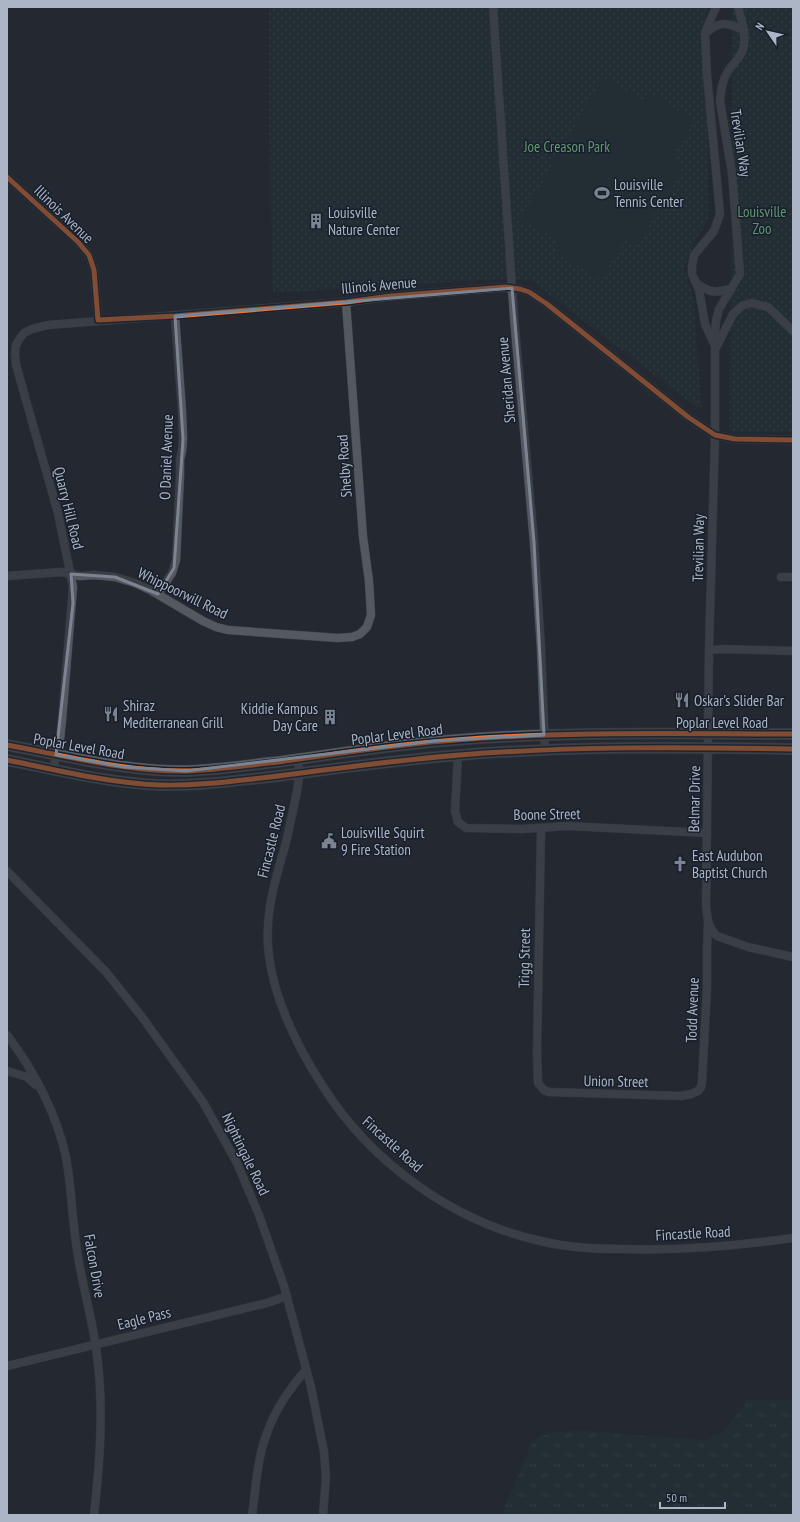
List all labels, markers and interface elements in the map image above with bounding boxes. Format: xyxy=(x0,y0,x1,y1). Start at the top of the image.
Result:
north arrow xyxy=(748,12,788,52)
text: N xyxy=(752,20,767,33)
street label: Trevilian Way xyxy=(726,108,756,178)
park label: Joe Creason Park xyxy=(523,137,610,156)
place label: Louisville Tennis Center xyxy=(614,175,684,211)
street label: Illinois Avenue xyxy=(30,181,98,247)
sports icon: Louisville Tennis Center xyxy=(593,184,611,202)
park label: Louisville Zoo xyxy=(737,202,787,238)
place label: Louisville Nature Center xyxy=(328,203,401,239)
building icon: Louisville Nature Center xyxy=(307,212,325,230)
street label: Illinois Avenue xyxy=(340,272,418,298)
street label: Sheridan Avenue xyxy=(493,336,519,424)
street label: O Daniel Avenue xyxy=(155,414,177,500)
street label: Shelby Road xyxy=(332,434,356,498)
street label: Quarry Hill Road xyxy=(50,465,88,551)
street label: Trevilian Way xyxy=(688,513,708,582)
street label: Whippoorwill Road xyxy=(135,563,231,623)
restaurant icon: Oskar's Slider Bar xyxy=(673,691,691,709)
place label: Oskar's Slider Bar xyxy=(694,691,785,710)
place label: Shiraz Mediterranean Grill xyxy=(123,696,224,732)
place label: Kiddie Kampus Day Care xyxy=(241,699,318,735)
restaurant icon: Shiraz Mediterranean Grill xyxy=(102,705,120,723)
building icon: Kiddie Kampus Day Care xyxy=(321,708,339,726)
street label: Poplar Level Road xyxy=(676,713,768,732)
street label: Poplar Level Road xyxy=(350,719,444,749)
street label: Poplar Level Road xyxy=(32,729,126,763)
street label: Belmar Drive xyxy=(684,765,704,833)
street label: Fincastle Road xyxy=(253,802,289,880)
street label: Boone Street xyxy=(513,804,581,824)
place label: Louisville Squirt 9 Fire Station xyxy=(341,823,425,859)
public building icon: Louisville Squirt 9 Fire Station xyxy=(320,832,338,850)
place label: East Audubon Baptist Church xyxy=(692,846,767,882)
church icon: East Audubon Baptist Church xyxy=(671,855,689,873)
street label: Trigg Street xyxy=(514,928,534,988)
street label: Todd Avenue xyxy=(681,977,703,1043)
street label: Union Street xyxy=(583,1071,649,1091)
street label: Nightingale Road xyxy=(218,1110,274,1198)
street label: Fincastle Road xyxy=(359,1112,427,1176)
street label: Fincastle Road xyxy=(655,1222,731,1244)
street label: Falcon Drive xyxy=(80,1233,110,1299)
street label: Eagle Pass xyxy=(115,1302,173,1334)
scale bar xyxy=(660,1484,725,1510)
text: 50 m xyxy=(666,1490,687,1505)

